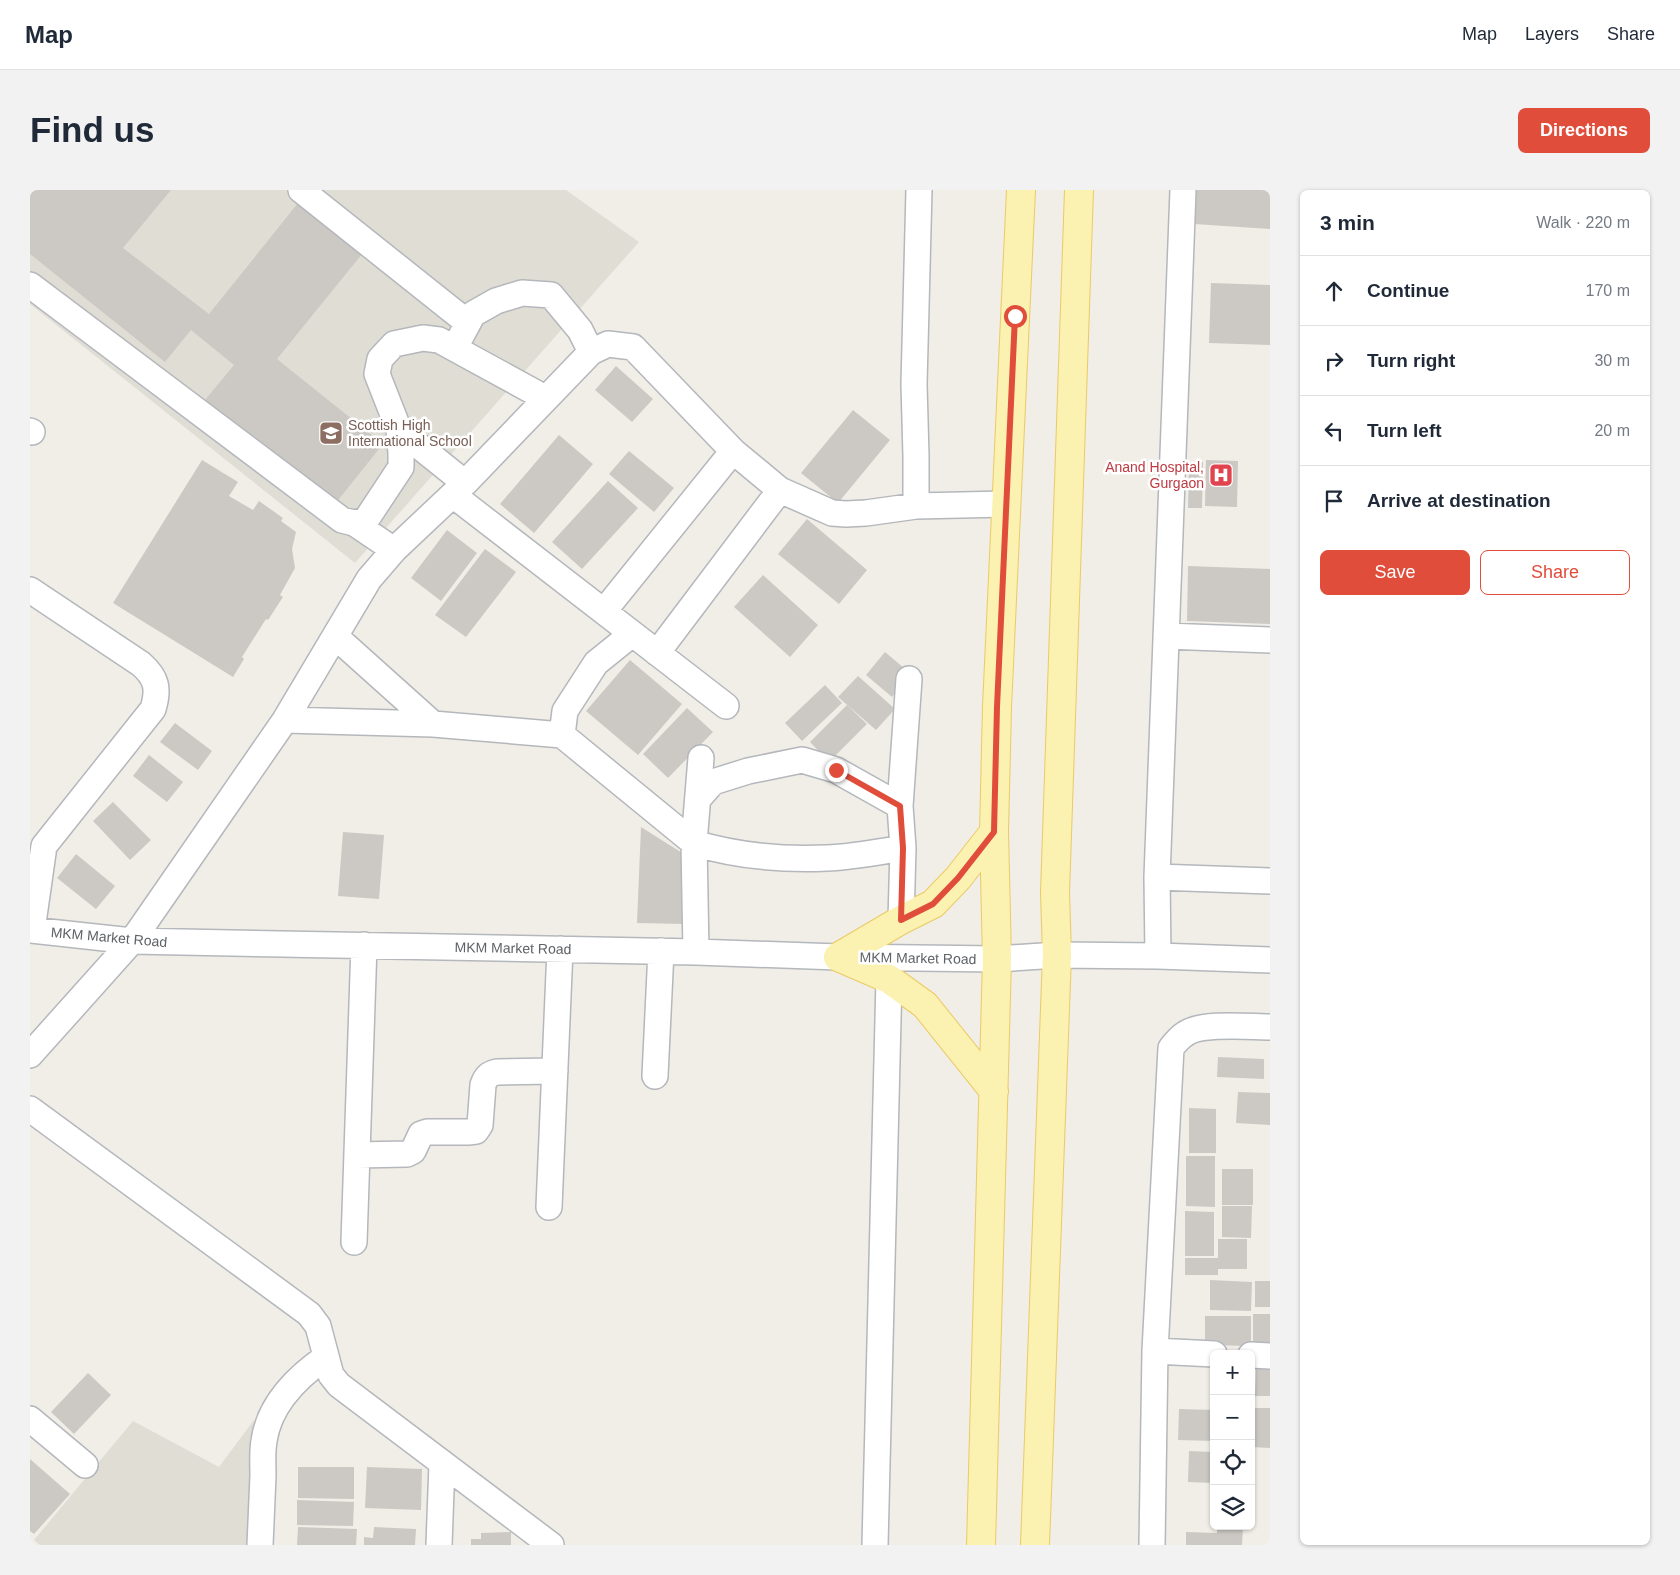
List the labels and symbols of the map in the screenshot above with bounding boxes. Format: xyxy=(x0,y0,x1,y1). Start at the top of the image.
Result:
route start xyxy=(1004,305,1027,328)
place label: Scottish High International School xyxy=(348,417,472,449)
school or university icon: Scottish High International School xyxy=(318,420,344,446)
place label: Anand Hospital, Gurgaon xyxy=(1105,459,1204,491)
hospital icon: Anand Hospital, Gurgaon xyxy=(1208,462,1234,488)
route end xyxy=(825,759,848,782)
street label: MKM Market Road xyxy=(50,924,168,950)
street label: MKM Market Road xyxy=(455,939,571,957)
street label: MKM Market Road xyxy=(860,949,976,967)

